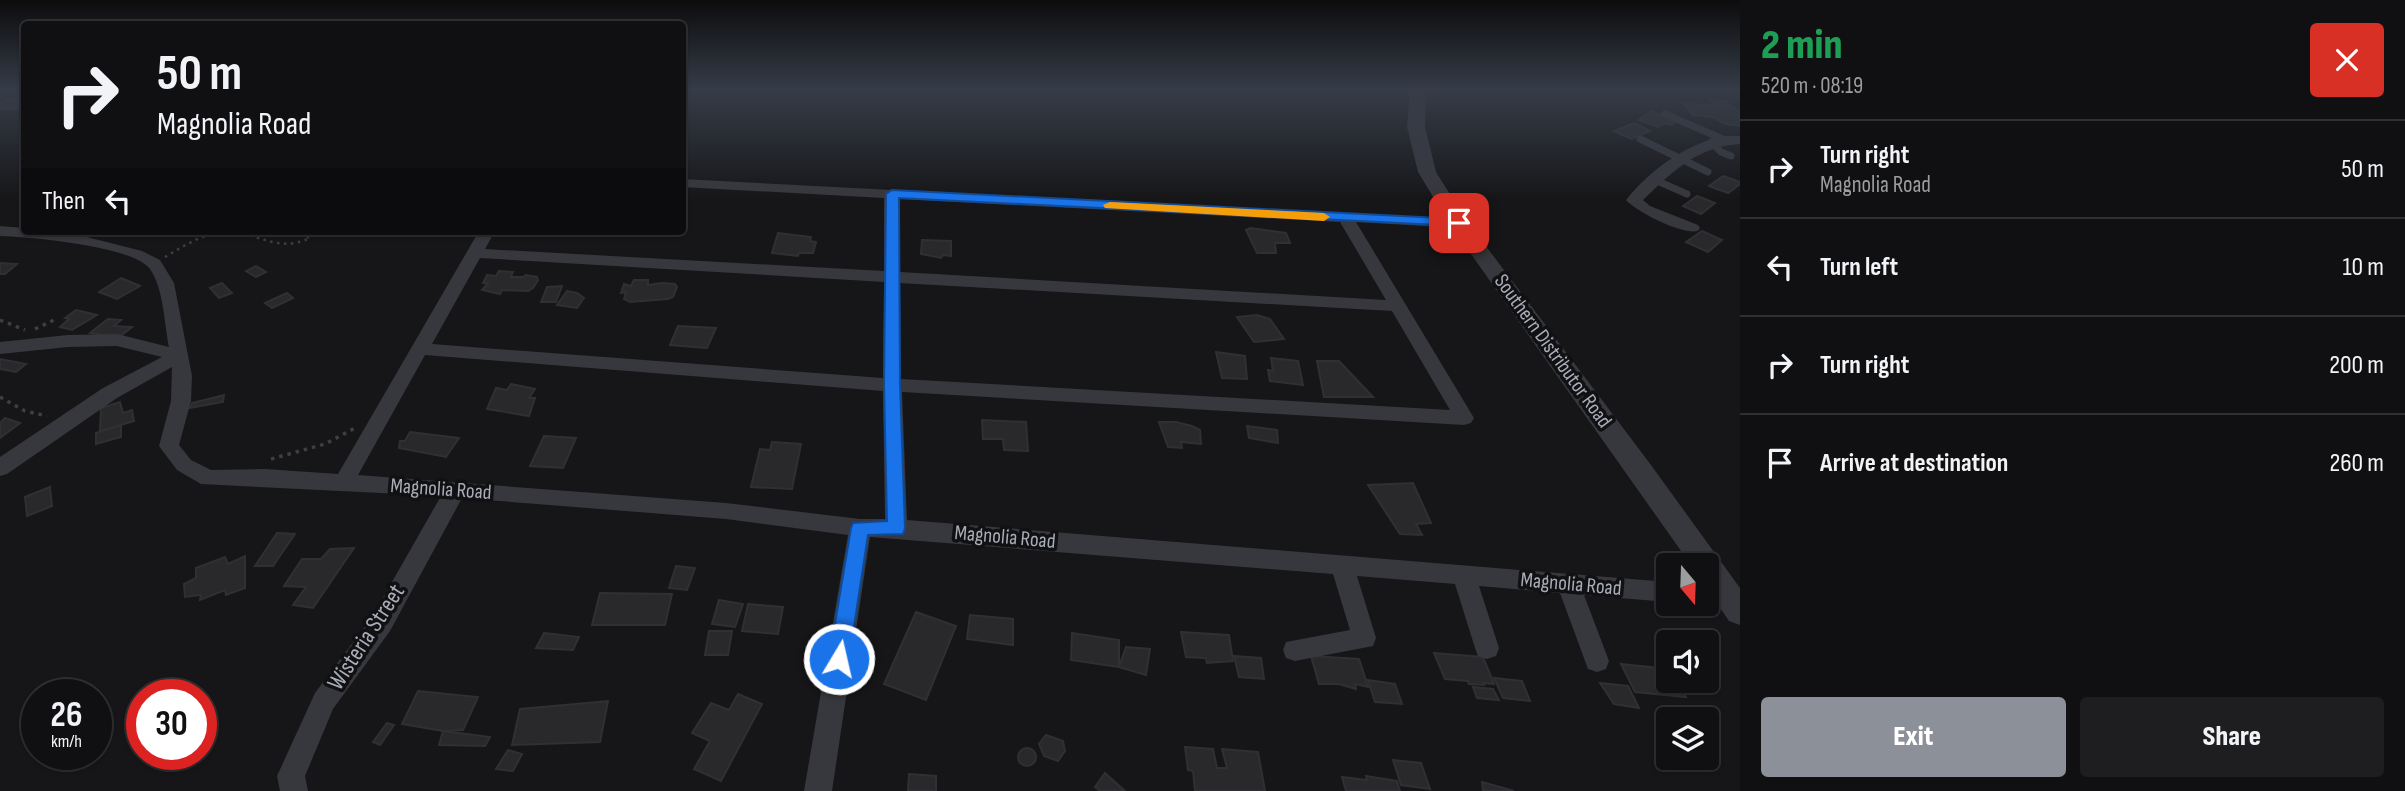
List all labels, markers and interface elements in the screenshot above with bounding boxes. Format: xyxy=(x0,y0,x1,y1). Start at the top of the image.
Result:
text: 2 min xyxy=(1761,20,1842,71)
button: close xyxy=(2310,23,2384,97)
text: 50 m xyxy=(157,45,242,104)
icon: right xyxy=(42,49,133,140)
text: 520 m · 08:19 xyxy=(1761,72,1863,100)
text: Magnolia Road xyxy=(157,105,311,144)
text: Turn right xyxy=(1820,140,1909,171)
icon: right xyxy=(1761,150,1799,188)
text: 50 m xyxy=(2341,154,2384,185)
text: Magnolia Road xyxy=(1820,171,1931,199)
icon: left xyxy=(99,182,137,220)
text: Then xyxy=(42,186,85,217)
pin xyxy=(1429,193,1489,253)
icon: arrive xyxy=(1440,204,1478,242)
icon: left xyxy=(1761,248,1799,286)
text: Turn left xyxy=(1820,252,1898,283)
text: 10 m xyxy=(2342,252,2384,283)
street label: Southern Distributor Road xyxy=(1489,269,1617,433)
icon: right xyxy=(1761,346,1799,384)
text: Turn right xyxy=(1820,350,1909,381)
text: 200 m xyxy=(2329,350,2384,381)
icon: arrive xyxy=(1761,444,1799,482)
text: Arrive at destination xyxy=(1820,448,2008,479)
text: 260 m xyxy=(2329,448,2384,479)
street label: Magnolia Road xyxy=(390,473,492,505)
street label: Magnolia Road xyxy=(953,520,1057,554)
north arrow xyxy=(1656,553,1718,616)
map controls xyxy=(1656,553,1719,770)
street label: Magnolia Road xyxy=(1519,567,1623,601)
street label: Wisteria Street xyxy=(321,579,411,695)
position arrow xyxy=(802,622,876,696)
button: sound xyxy=(1656,630,1719,693)
speed limit sign: 30 xyxy=(126,679,217,770)
text: 26 xyxy=(51,694,82,737)
button: Exit xyxy=(1761,697,2066,777)
button: Share xyxy=(2080,697,2384,777)
button: layers xyxy=(1656,707,1719,770)
text: km/h xyxy=(51,731,82,752)

